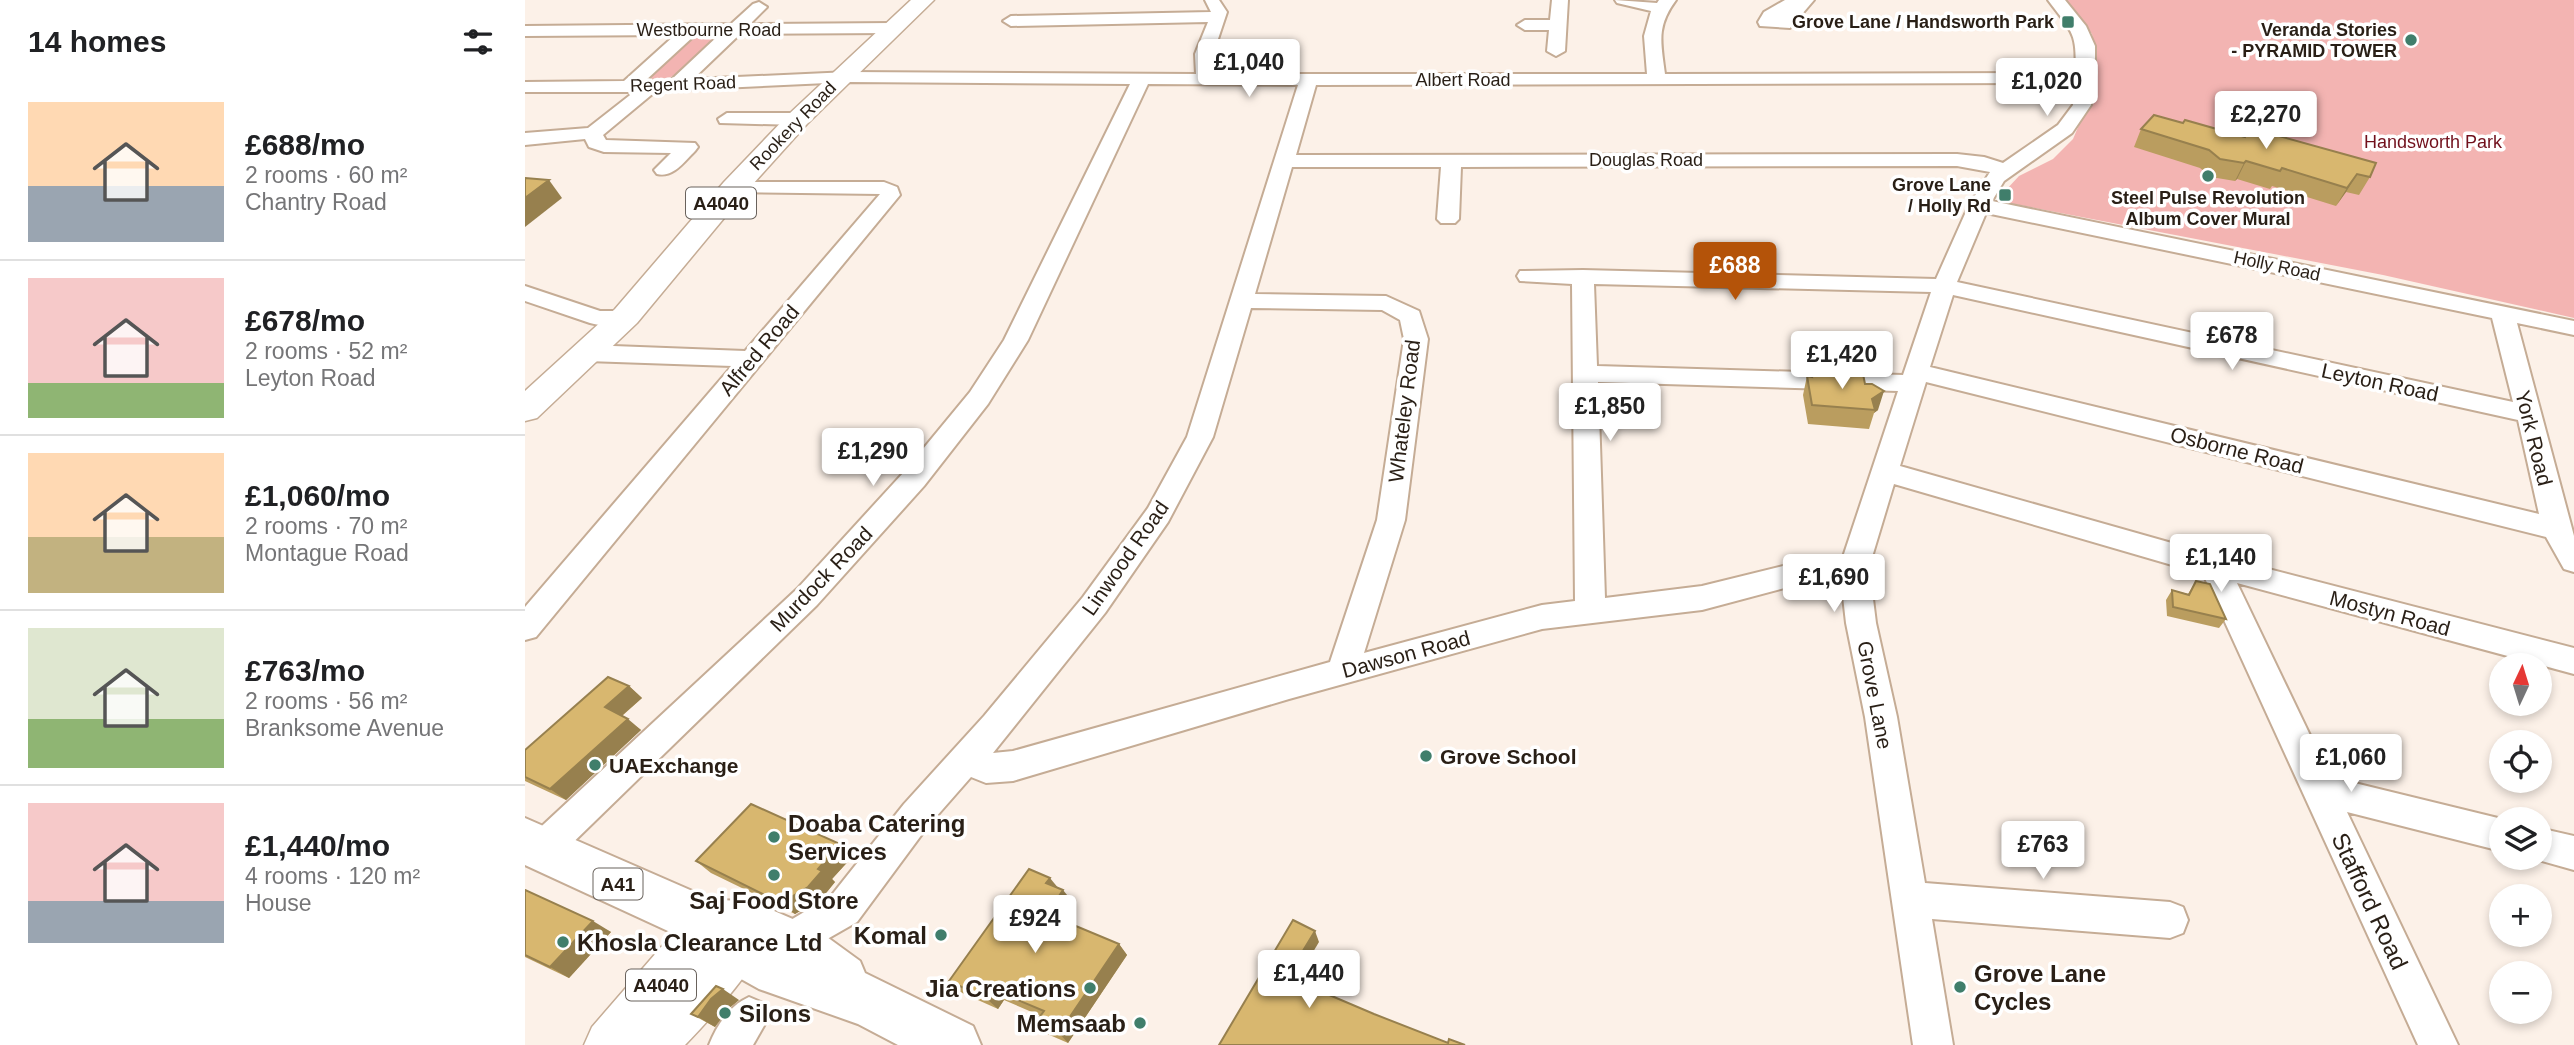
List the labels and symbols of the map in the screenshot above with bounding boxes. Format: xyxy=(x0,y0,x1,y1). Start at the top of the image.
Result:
place label: Grove Lane / Handsworth Park xyxy=(1792,12,2055,32)
marker: Grove Lane / Handsworth Park xyxy=(2060,14,2076,30)
street label: Westbourne Road xyxy=(637,20,781,40)
place label: Veranda Stories - PYRAMID TOWER xyxy=(2231,20,2397,61)
marker: Veranda Stories - PYRAMID TOWER xyxy=(2403,32,2419,48)
pin: £1,040 xyxy=(1192,40,1306,99)
pin: £1,020 xyxy=(1990,58,2104,118)
street label: Albert Road xyxy=(1415,70,1511,90)
street label: Regent Road xyxy=(630,72,736,96)
street label: Rookery Road xyxy=(746,78,840,174)
pin: £2,270 xyxy=(2209,92,2323,151)
park label: Handsworth Park xyxy=(2364,132,2503,152)
street label: Douglas Road xyxy=(1589,150,1703,170)
marker: Steel Pulse Revolution Album Cover Mural xyxy=(2200,168,2216,184)
place label: Grove Lane / Holly Rd xyxy=(1892,175,1991,216)
marker: Grove Lane / Holly Rd xyxy=(1997,187,2013,203)
road number: A4040 xyxy=(686,188,756,218)
place label: Steel Pulse Revolution Album Cover Mural xyxy=(2111,188,2305,229)
pin: £688 xyxy=(1694,243,1776,302)
street label: Holly Road xyxy=(2232,247,2322,285)
street label: Alfred Road xyxy=(715,300,803,400)
pin: £678 xyxy=(2191,312,2273,372)
pin: £1,420 xyxy=(1785,332,1899,391)
street label: Whateley Road xyxy=(1384,338,1424,484)
street label: Leyton Road xyxy=(2319,358,2441,406)
pin: £1,850 xyxy=(1553,384,1667,443)
street label: York Road xyxy=(2511,388,2557,488)
street label: Osborne Road xyxy=(2168,422,2306,478)
pin: £1,290 xyxy=(816,428,930,488)
street label: Linwood Road xyxy=(1077,496,1173,620)
street label: Murdock Road xyxy=(765,522,877,636)
pin: £1,140 xyxy=(2164,534,2278,594)
pin: £1,690 xyxy=(1777,554,1891,614)
street label: Mostyn Road xyxy=(2327,586,2453,640)
street label: Dawson Road xyxy=(1339,626,1473,682)
street label: Grove Lane xyxy=(1853,639,1897,751)
north arrow xyxy=(2489,653,2551,716)
pin: £1,060 xyxy=(2294,734,2408,794)
place label: Grove School xyxy=(1440,745,1577,768)
marker: Grove School xyxy=(1418,748,1434,764)
place label: UAExchange xyxy=(609,754,739,777)
marker: UAExchange xyxy=(587,757,603,773)
place label: Doaba Catering Services xyxy=(788,810,965,865)
pin: £763 xyxy=(2002,822,2084,881)
street label: Stafford Road xyxy=(2327,828,2413,974)
marker: Doaba Catering Services xyxy=(766,829,782,845)
marker: Saj Food Store xyxy=(766,867,782,883)
road number: A41 xyxy=(593,869,643,900)
place label: Saj Food Store xyxy=(689,887,859,914)
pin: £924 xyxy=(994,895,1076,955)
place label: Komal xyxy=(854,922,927,949)
marker: Komal xyxy=(933,927,949,943)
place label: Khosla Clearance Ltd xyxy=(577,929,822,956)
marker: Khosla Clearance Ltd xyxy=(555,934,571,950)
pin: £1,440 xyxy=(1252,950,1366,1010)
place label: Grove Lane Cycles xyxy=(1974,960,2106,1015)
road number: A4040 xyxy=(626,970,696,1001)
place label: Jia Creations xyxy=(925,975,1076,1002)
marker: Grove Lane Cycles xyxy=(1952,979,1968,995)
marker: Jia Creations xyxy=(1082,980,1098,996)
place label: Silons xyxy=(739,1000,811,1027)
marker: Silons xyxy=(717,1005,733,1021)
place label: Memsaab xyxy=(1017,1010,1126,1037)
marker: Memsaab xyxy=(1132,1015,1148,1031)

